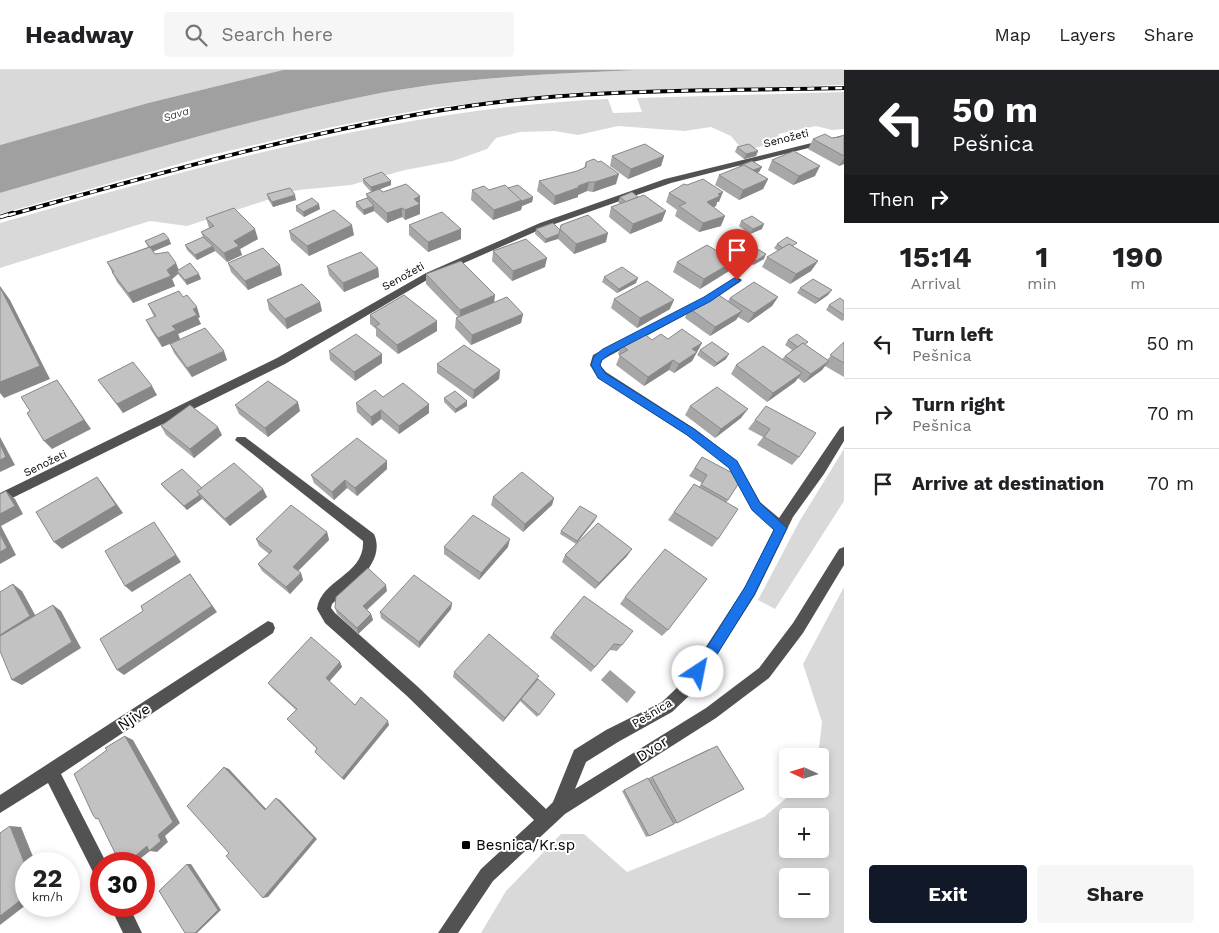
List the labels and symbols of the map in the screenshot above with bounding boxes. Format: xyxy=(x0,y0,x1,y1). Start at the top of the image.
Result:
water label: Sava xyxy=(162,104,191,125)
street label: Senožeti xyxy=(762,127,810,150)
pin xyxy=(716,229,758,280)
street label: Senožeti xyxy=(380,260,427,293)
street label: Senožeti xyxy=(22,447,69,479)
position arrow xyxy=(671,645,723,697)
street label: Pešnica xyxy=(629,695,675,730)
street label: Njive xyxy=(114,700,154,734)
street label: Dvor xyxy=(633,732,671,766)
north arrow xyxy=(779,748,829,798)
place label: Besnica/Kr.sp xyxy=(476,836,575,854)
marker: Besnica/Kr.sp xyxy=(460,839,472,851)
speed limit sign: 30 xyxy=(90,852,155,917)

